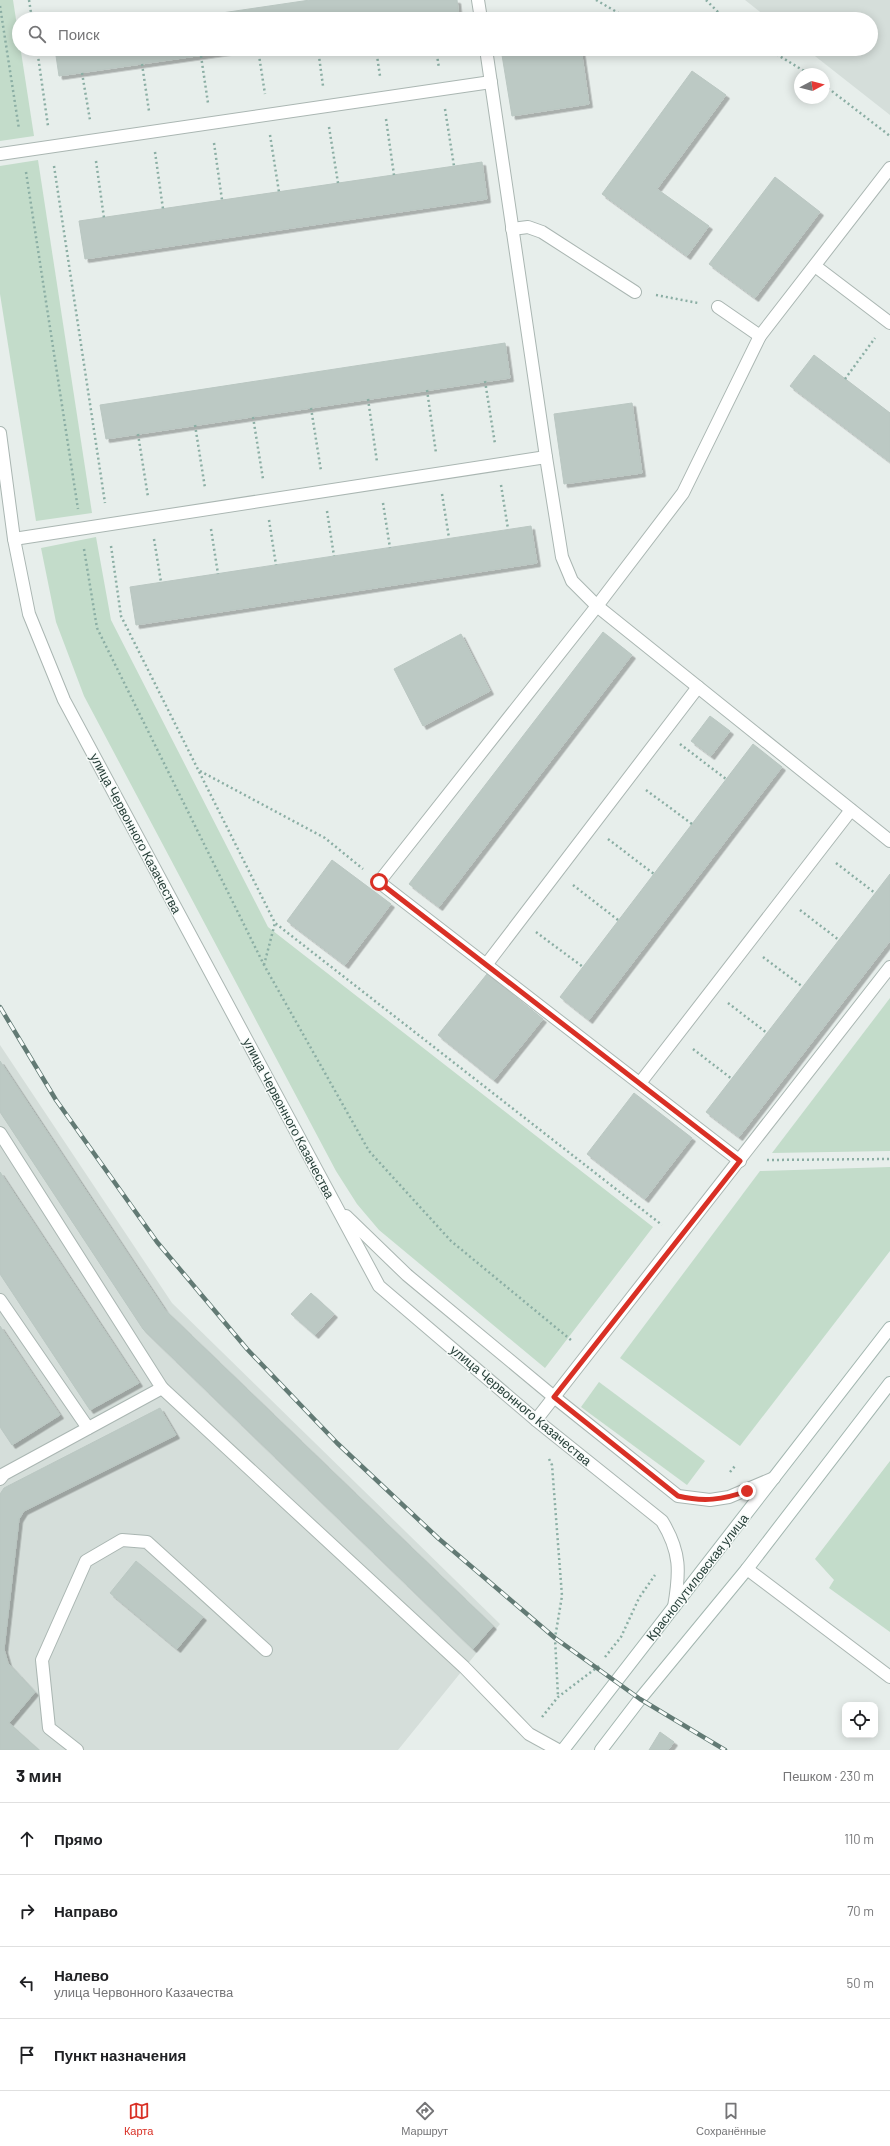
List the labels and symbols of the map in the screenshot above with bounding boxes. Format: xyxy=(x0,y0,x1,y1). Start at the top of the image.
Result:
north arrow xyxy=(794,68,830,104)
street label: улица Червонного Казачества xyxy=(87,750,186,917)
route start xyxy=(370,873,388,891)
street label: улица Червонного Казачества xyxy=(240,1035,339,1202)
street label: улица Червонного Казачества xyxy=(447,1341,595,1469)
route end xyxy=(738,1482,756,1500)
street label: Краснопутиловская улица xyxy=(643,1510,752,1644)

